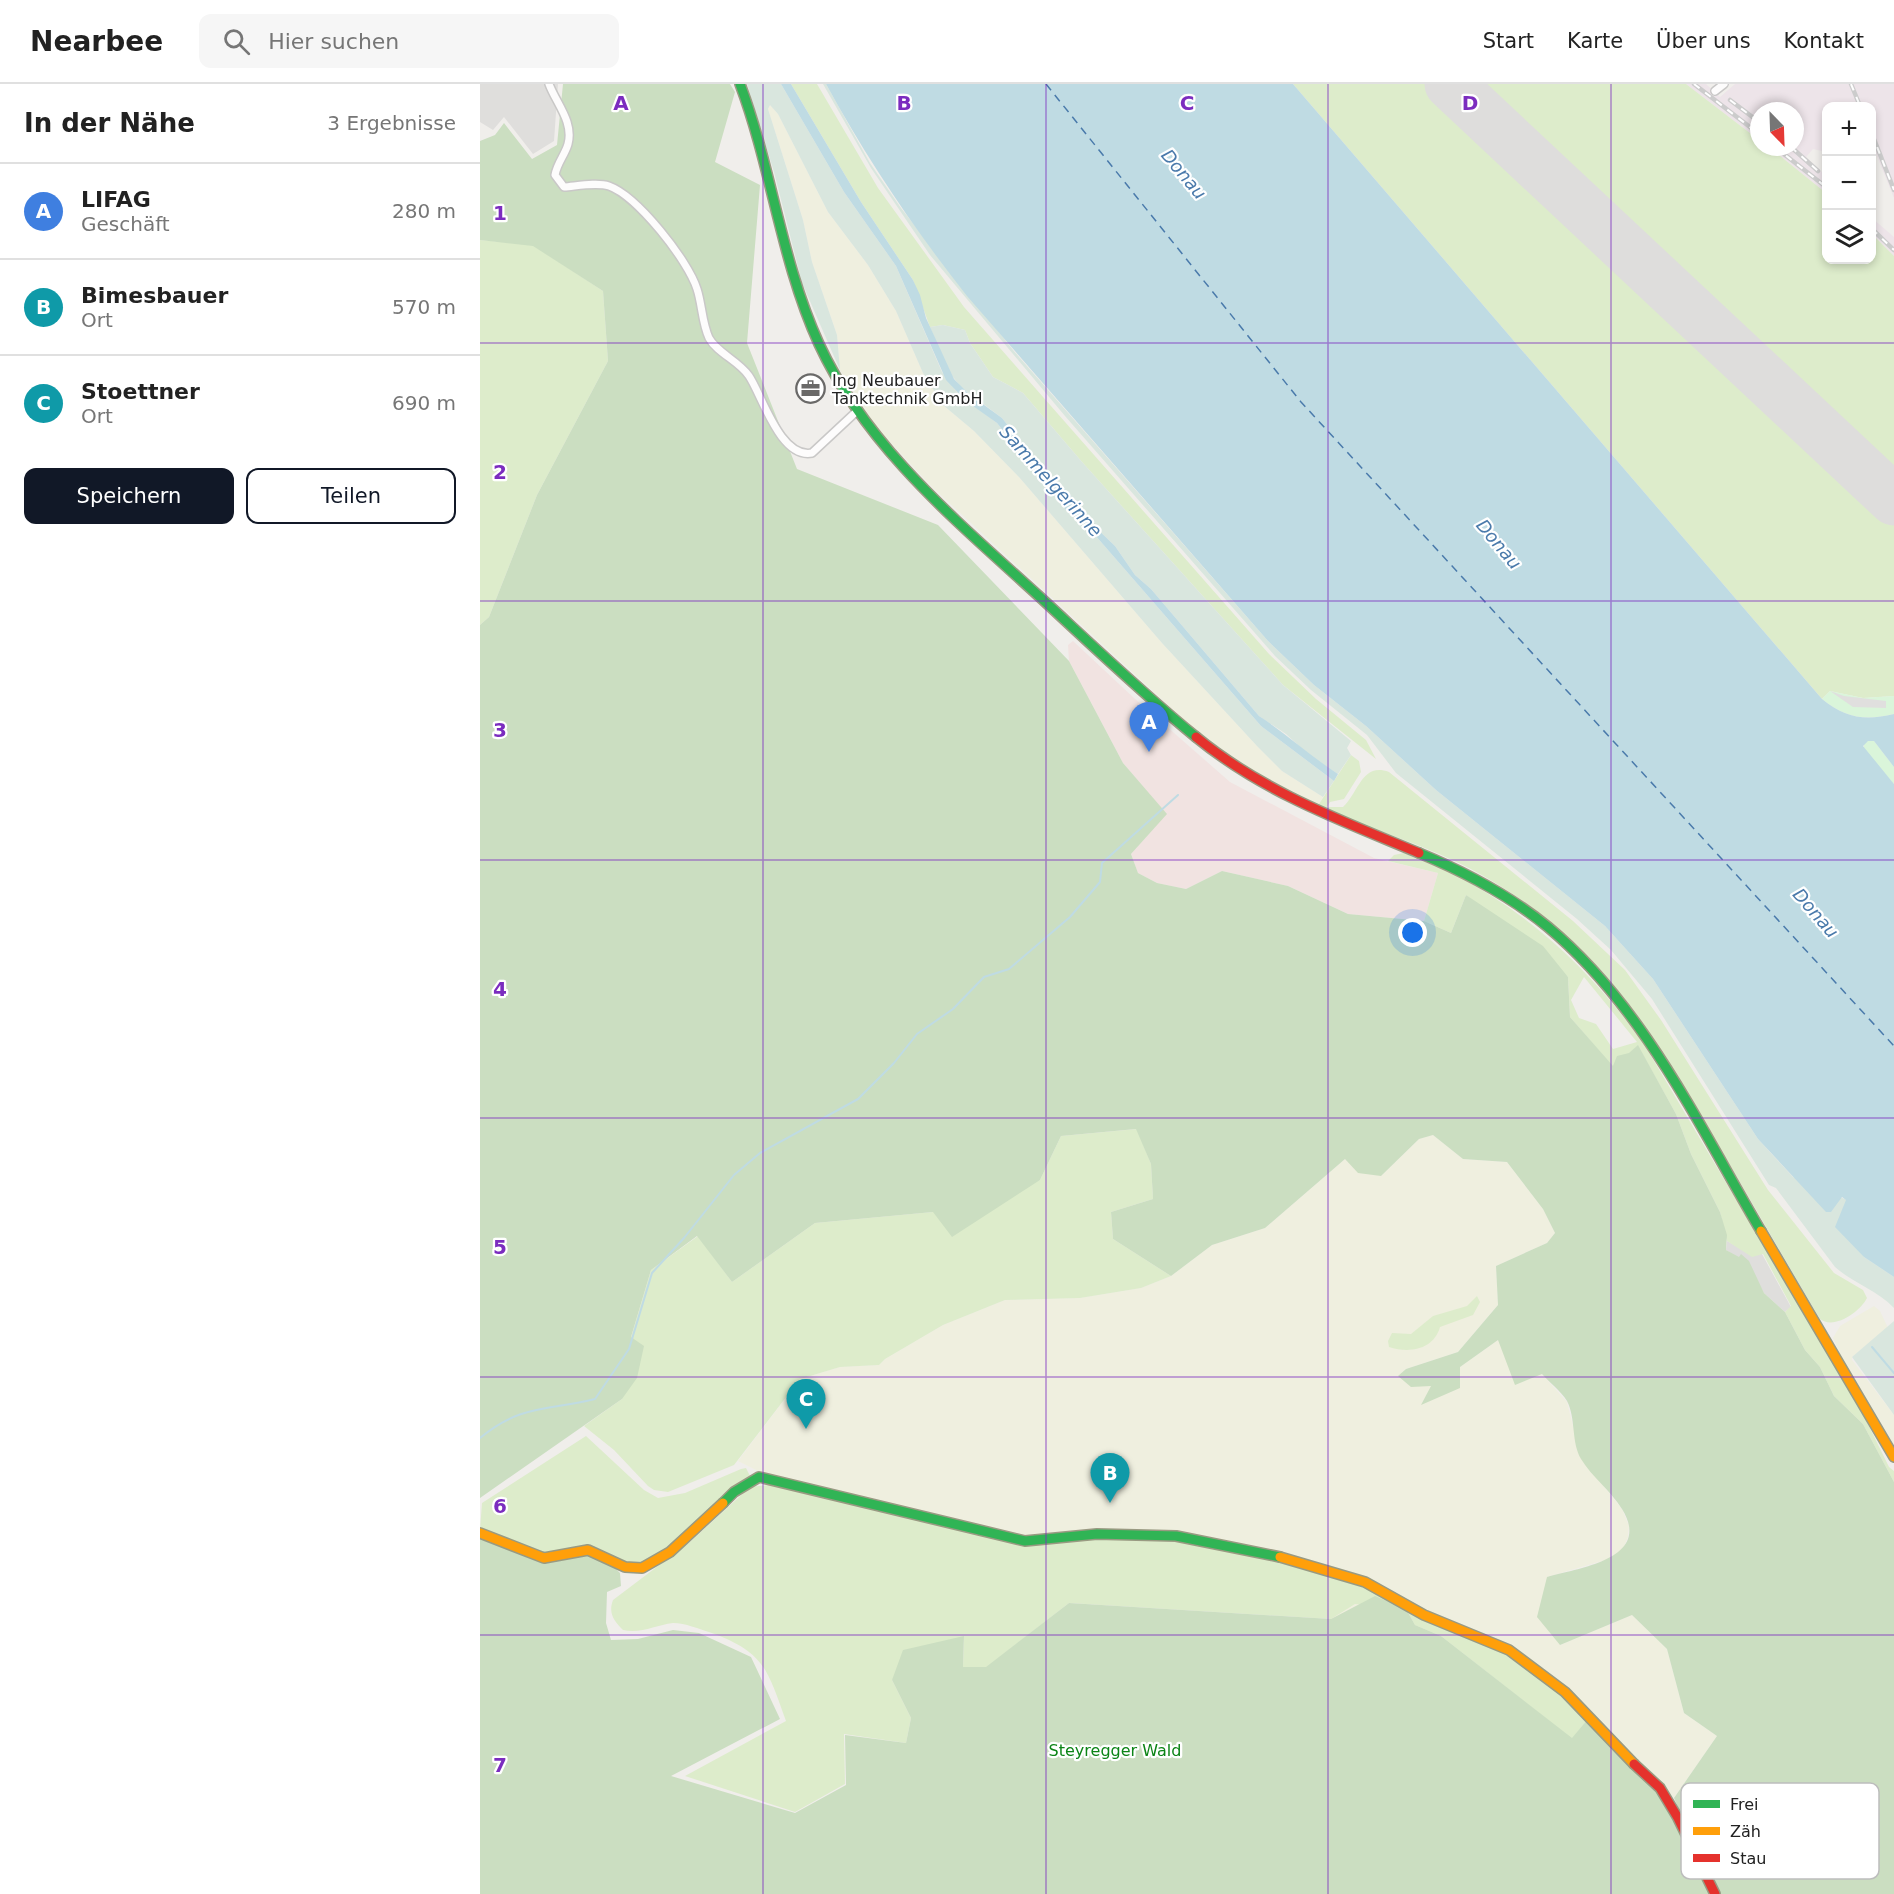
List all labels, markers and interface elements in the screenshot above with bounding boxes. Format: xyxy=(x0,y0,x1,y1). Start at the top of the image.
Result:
search box xyxy=(199,14,619,68)
text: Nearbee xyxy=(30,25,163,58)
icon: search xyxy=(220,25,253,58)
text: Hier suchen xyxy=(268,29,399,54)
text: Start xyxy=(1483,29,1534,53)
text: Karte xyxy=(1567,29,1623,53)
text: Über uns xyxy=(1656,29,1751,53)
text: Kontakt xyxy=(1784,29,1864,53)
text: A xyxy=(613,91,629,115)
text: B xyxy=(896,91,912,115)
text: C xyxy=(1180,91,1194,115)
text: D xyxy=(1462,91,1478,115)
north arrow xyxy=(1750,102,1804,156)
map controls xyxy=(1822,102,1876,264)
button: + xyxy=(1822,102,1876,156)
text: In der Nähe xyxy=(24,108,195,138)
text: 3 Ergebnisse xyxy=(327,111,456,135)
water label: Donau xyxy=(1157,145,1211,203)
button: − xyxy=(1822,156,1876,210)
text: LIFAG xyxy=(81,187,151,212)
text: A xyxy=(36,199,51,223)
text: 280 m xyxy=(392,199,456,223)
text: 1 xyxy=(493,201,507,225)
button: layers xyxy=(1822,210,1876,264)
text: Geschäft xyxy=(81,212,170,236)
text: Bimesbauer xyxy=(81,283,228,308)
text: B xyxy=(36,295,51,319)
text: 570 m xyxy=(392,295,456,319)
text: Ort xyxy=(81,308,113,332)
place label: Ing Neubauer Tanktechnik GmbH xyxy=(831,371,983,408)
office icon: Ing Neubauer Tanktechnik GmbH xyxy=(795,373,827,405)
text: Stoettner xyxy=(81,379,200,404)
text: C xyxy=(36,391,51,415)
text: 690 m xyxy=(392,391,456,415)
text: Ort xyxy=(81,404,113,428)
water label: Sammelgerinne xyxy=(996,421,1106,541)
text: 2 xyxy=(493,460,507,484)
button: Speichern xyxy=(24,468,234,524)
button: Teilen xyxy=(246,468,456,524)
water label: Donau xyxy=(1472,515,1526,573)
pin: A xyxy=(1130,702,1168,752)
text: 3 xyxy=(493,718,507,742)
water label: Donau xyxy=(1789,884,1843,942)
your location xyxy=(1398,918,1427,947)
text: 4 xyxy=(493,977,507,1001)
text: 5 xyxy=(493,1235,507,1259)
pin: C xyxy=(786,1380,826,1429)
pin: B xyxy=(1090,1454,1130,1503)
text: 6 xyxy=(493,1494,507,1518)
park label: Steyregger Wald xyxy=(1049,1741,1181,1760)
text: 7 xyxy=(493,1753,507,1777)
legend xyxy=(1681,1783,1879,1879)
text: Frei xyxy=(1730,1795,1759,1814)
text: Zäh xyxy=(1730,1822,1761,1841)
text: Stau xyxy=(1730,1849,1766,1868)

